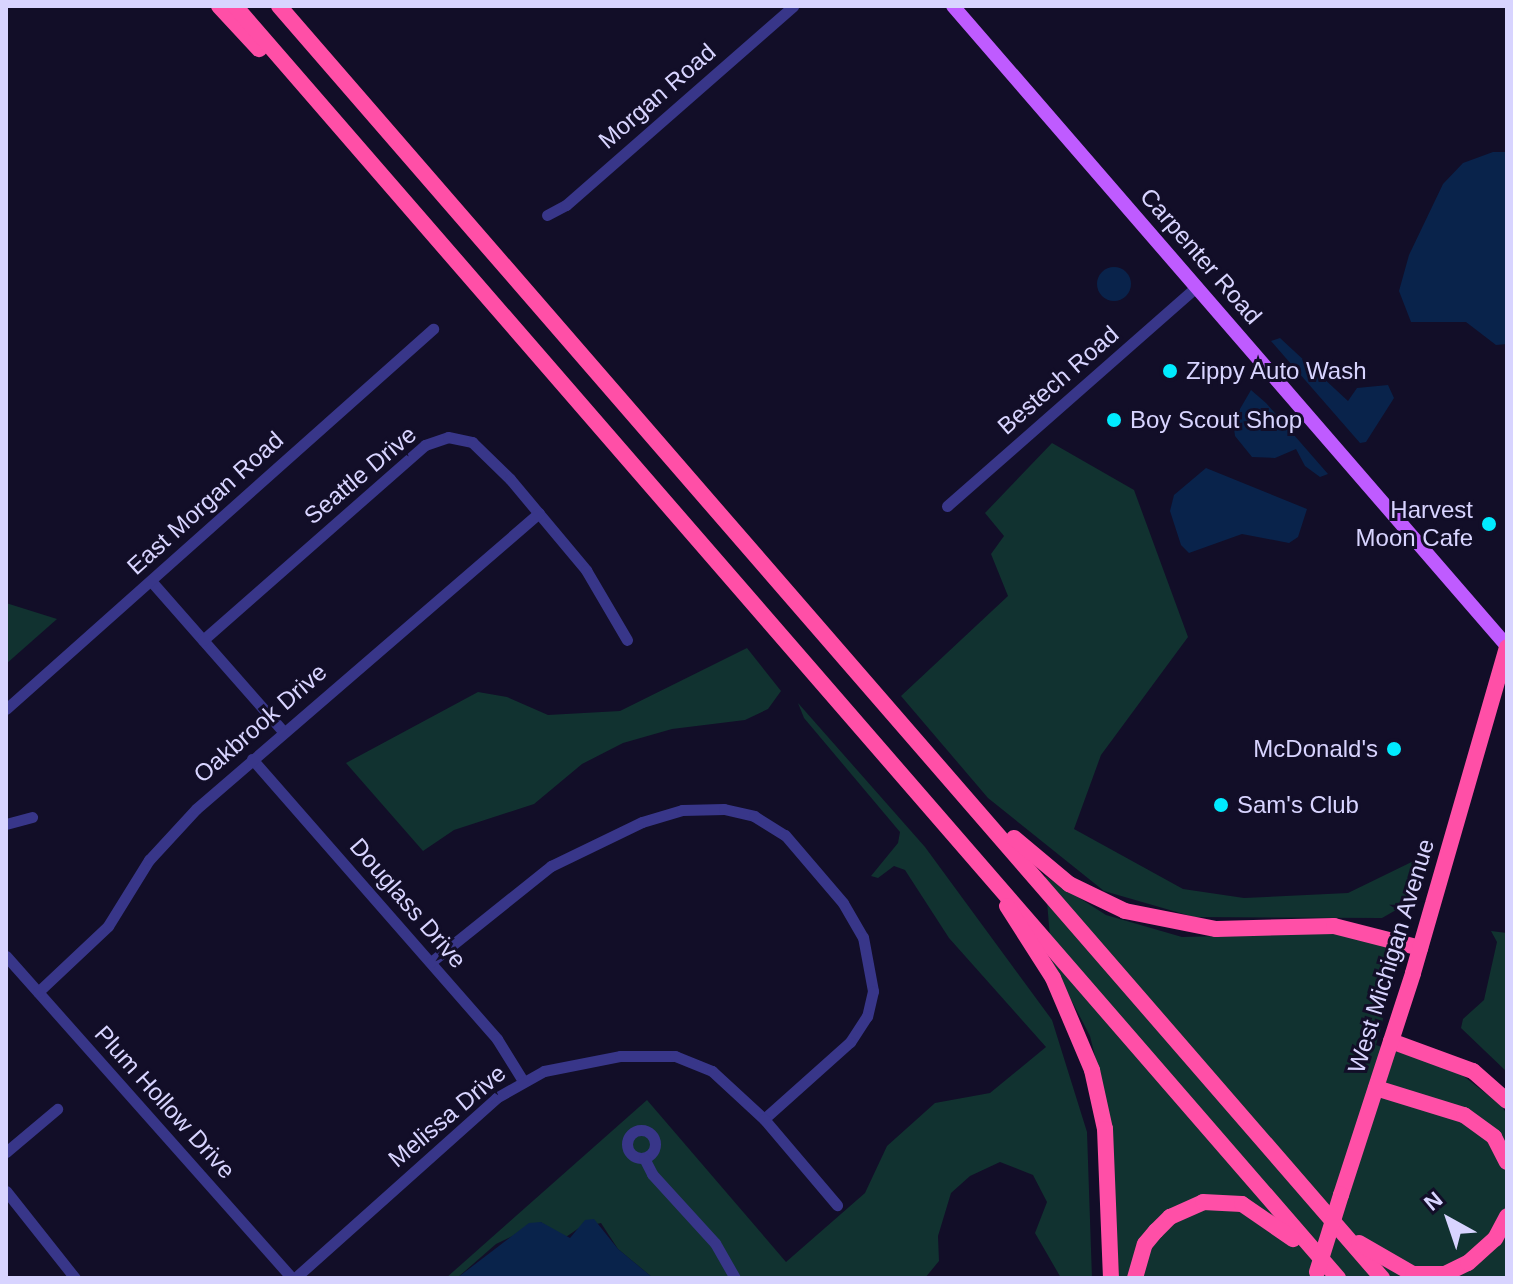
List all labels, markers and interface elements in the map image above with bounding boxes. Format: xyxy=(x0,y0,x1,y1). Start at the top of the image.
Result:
street label: Morgan Road xyxy=(593,37,721,155)
street label: Carpenter Road xyxy=(1134,182,1268,330)
street label: Bestech Road xyxy=(992,320,1124,440)
place label: Zippy Auto Wash xyxy=(1186,357,1368,385)
marker: Zippy Auto Wash xyxy=(1161,362,1179,380)
place label: Boy Scout Shop xyxy=(1130,406,1302,434)
marker: Boy Scout Shop xyxy=(1105,411,1123,429)
street label: Seattle Drive xyxy=(298,420,422,530)
street label: East Morgan Road xyxy=(121,425,289,581)
place label: Harvest Moon Cafe xyxy=(1356,496,1473,552)
marker: Harvest Moon Cafe xyxy=(1480,515,1498,533)
street label: Oakbrook Drive xyxy=(188,657,332,789)
place label: McDonald's xyxy=(1253,735,1378,763)
marker: McDonald's xyxy=(1385,740,1403,758)
place label: Sam's Club xyxy=(1237,791,1359,819)
marker: Sam's Club xyxy=(1212,796,1230,814)
street label: Douglass Drive xyxy=(344,832,472,974)
street label: West Michigan Avenue xyxy=(1341,835,1441,1077)
street label: Plum Hollow Drive xyxy=(89,1020,241,1184)
street label: Melissa Drive xyxy=(383,1059,511,1173)
north arrow xyxy=(1409,1180,1489,1260)
text: N xyxy=(1419,1187,1447,1216)

